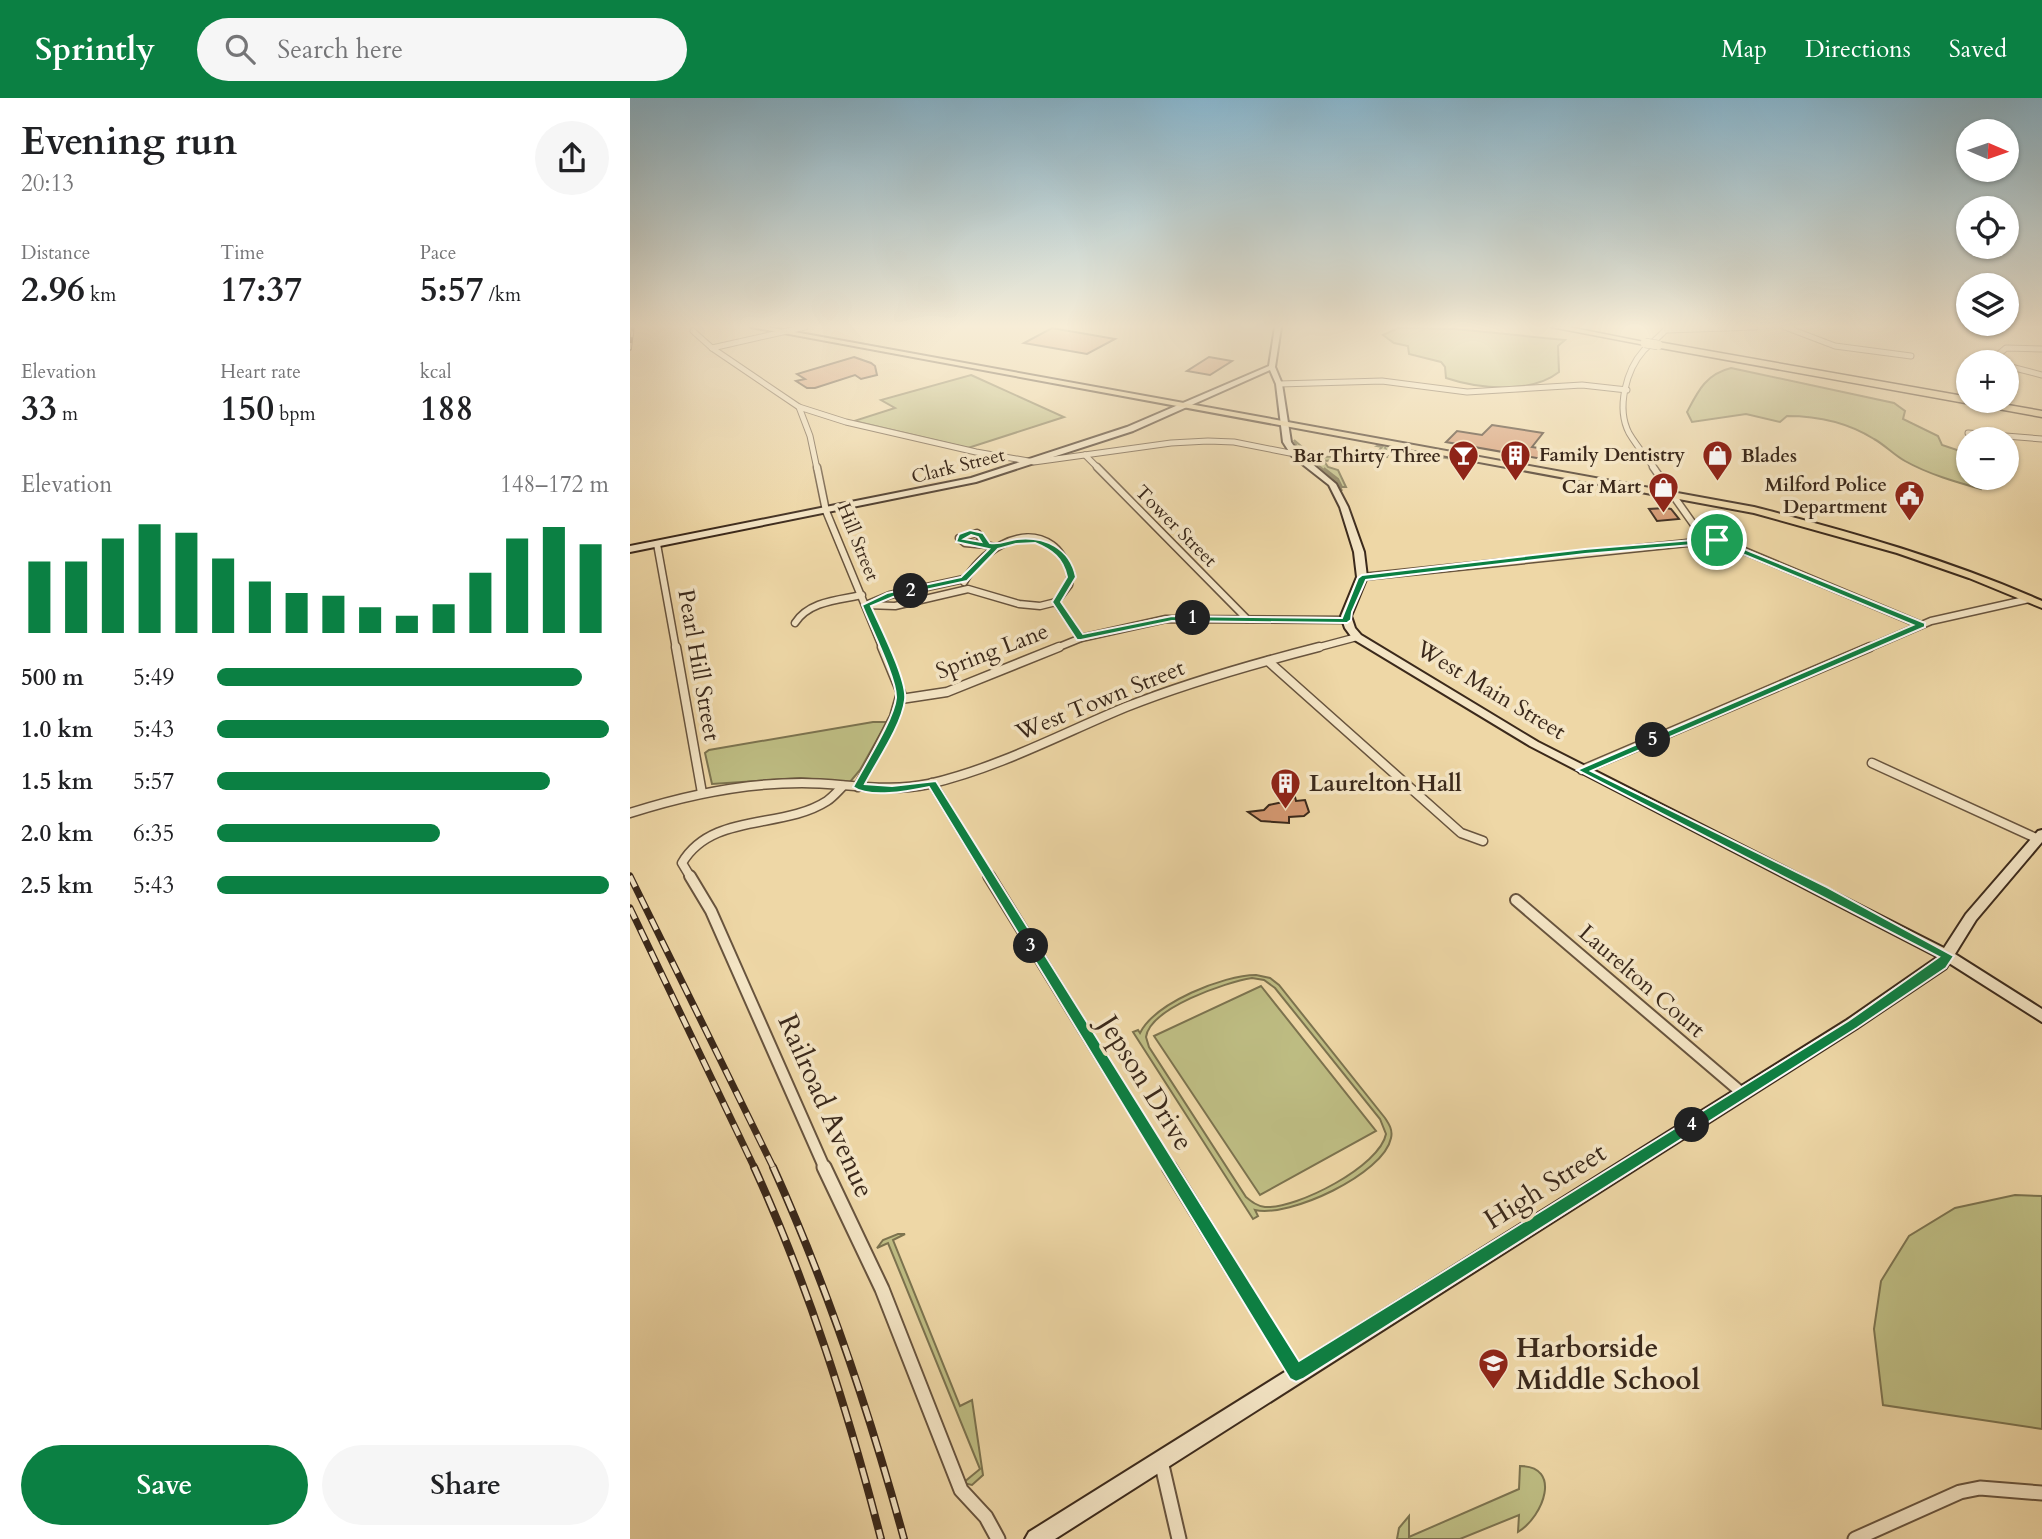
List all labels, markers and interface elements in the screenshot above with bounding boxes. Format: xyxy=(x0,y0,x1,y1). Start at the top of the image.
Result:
search box xyxy=(197,18,687,81)
text: Sprintly xyxy=(35,27,155,72)
icon: search xyxy=(221,30,259,68)
text: Search here xyxy=(277,32,403,67)
text: Map xyxy=(1721,33,1767,66)
text: Directions xyxy=(1805,33,1911,66)
text: Saved xyxy=(1949,33,2007,66)
text: Evening run xyxy=(21,116,237,168)
north arrow xyxy=(1956,119,2020,182)
map controls xyxy=(1956,119,2019,490)
button: share xyxy=(535,121,609,195)
text: 20:13 xyxy=(21,168,74,199)
button: locate xyxy=(1956,196,2019,259)
text: Distance xyxy=(21,240,90,266)
text: Time xyxy=(220,240,264,266)
text: Pace xyxy=(420,240,456,266)
text: 2.96 xyxy=(21,266,85,314)
text: 17:37 xyxy=(220,266,302,314)
text: 5:57 xyxy=(420,266,484,314)
button: layers xyxy=(1956,273,2019,336)
text: km xyxy=(85,282,116,308)
text: /km xyxy=(484,282,521,308)
button: + xyxy=(1956,350,2019,413)
text: Elevation xyxy=(21,359,96,385)
text: Heart rate xyxy=(220,359,301,385)
text: kcal xyxy=(420,359,452,385)
text: 33 xyxy=(21,385,57,433)
text: 150 xyxy=(220,385,274,433)
text: 188 xyxy=(420,385,473,433)
text: m xyxy=(57,401,78,427)
text: bpm xyxy=(274,401,316,427)
button: − xyxy=(1956,427,2019,490)
building icon: Family Dentistry xyxy=(1499,438,1533,482)
bar icon: Bar Thirty Three xyxy=(1447,439,1481,483)
shop icon: Blades xyxy=(1701,439,1735,483)
street label: Clark Street xyxy=(909,442,1007,490)
place label: Family Dentistry xyxy=(1539,442,1685,468)
place label: Bar Thirty Three xyxy=(1293,443,1441,469)
place label: Blades xyxy=(1741,443,1797,469)
text: Elevation xyxy=(21,469,112,500)
text: 148–172 m xyxy=(500,469,609,500)
shop icon: Car Mart xyxy=(1647,470,1681,514)
place label: Milford Police Department xyxy=(1765,472,1887,520)
place label: Car Mart xyxy=(1562,474,1641,500)
street label: Tower Street xyxy=(1129,479,1223,573)
public building icon: Milford Police Department xyxy=(1893,479,1927,523)
street label: Hill Street xyxy=(831,499,885,585)
pin xyxy=(1687,510,1747,570)
icon: arrive xyxy=(1698,521,1736,559)
pin: 2 xyxy=(894,574,928,608)
text: 2 xyxy=(906,577,915,603)
street label: Pearl Hill Street xyxy=(670,587,728,743)
pin: 1 xyxy=(1176,601,1210,636)
text: 1 xyxy=(1188,604,1197,630)
street label: Spring Lane xyxy=(931,615,1053,687)
street label: West Main Street xyxy=(1409,633,1572,747)
street label: West Town Street xyxy=(1010,652,1189,748)
text: 500 m xyxy=(21,662,84,693)
text: 5:49 xyxy=(133,662,174,693)
text: 1.0 km xyxy=(21,714,93,745)
text: 5:43 xyxy=(133,714,174,745)
pin: 5 xyxy=(1636,722,1670,758)
text: 5 xyxy=(1648,726,1657,752)
text: 1.5 km xyxy=(21,766,93,797)
text: 5:57 xyxy=(133,766,174,797)
building icon: Laurelton Hall xyxy=(1269,766,1303,810)
place label: Laurelton Hall xyxy=(1309,768,1462,799)
text: 2.0 km xyxy=(21,818,93,849)
text: 6:35 xyxy=(133,818,174,849)
text: 2.5 km xyxy=(21,870,93,901)
text: 5:43 xyxy=(133,870,174,901)
street label: Laurelton Court xyxy=(1572,917,1712,1045)
pin: 3 xyxy=(1014,928,1048,964)
text: 3 xyxy=(1026,932,1035,958)
street label: Jepson Drive xyxy=(1087,1005,1203,1158)
street label: Railroad Avenue xyxy=(769,1008,883,1204)
pin: 4 xyxy=(1674,1108,1710,1142)
text: 4 xyxy=(1687,1111,1696,1137)
street label: High Street xyxy=(1477,1133,1613,1238)
place label: Harborside Middle School xyxy=(1516,1329,1700,1399)
school or university icon: Harborside Middle School xyxy=(1476,1347,1510,1391)
button: Save xyxy=(21,1445,308,1525)
button: Share xyxy=(322,1445,609,1525)

